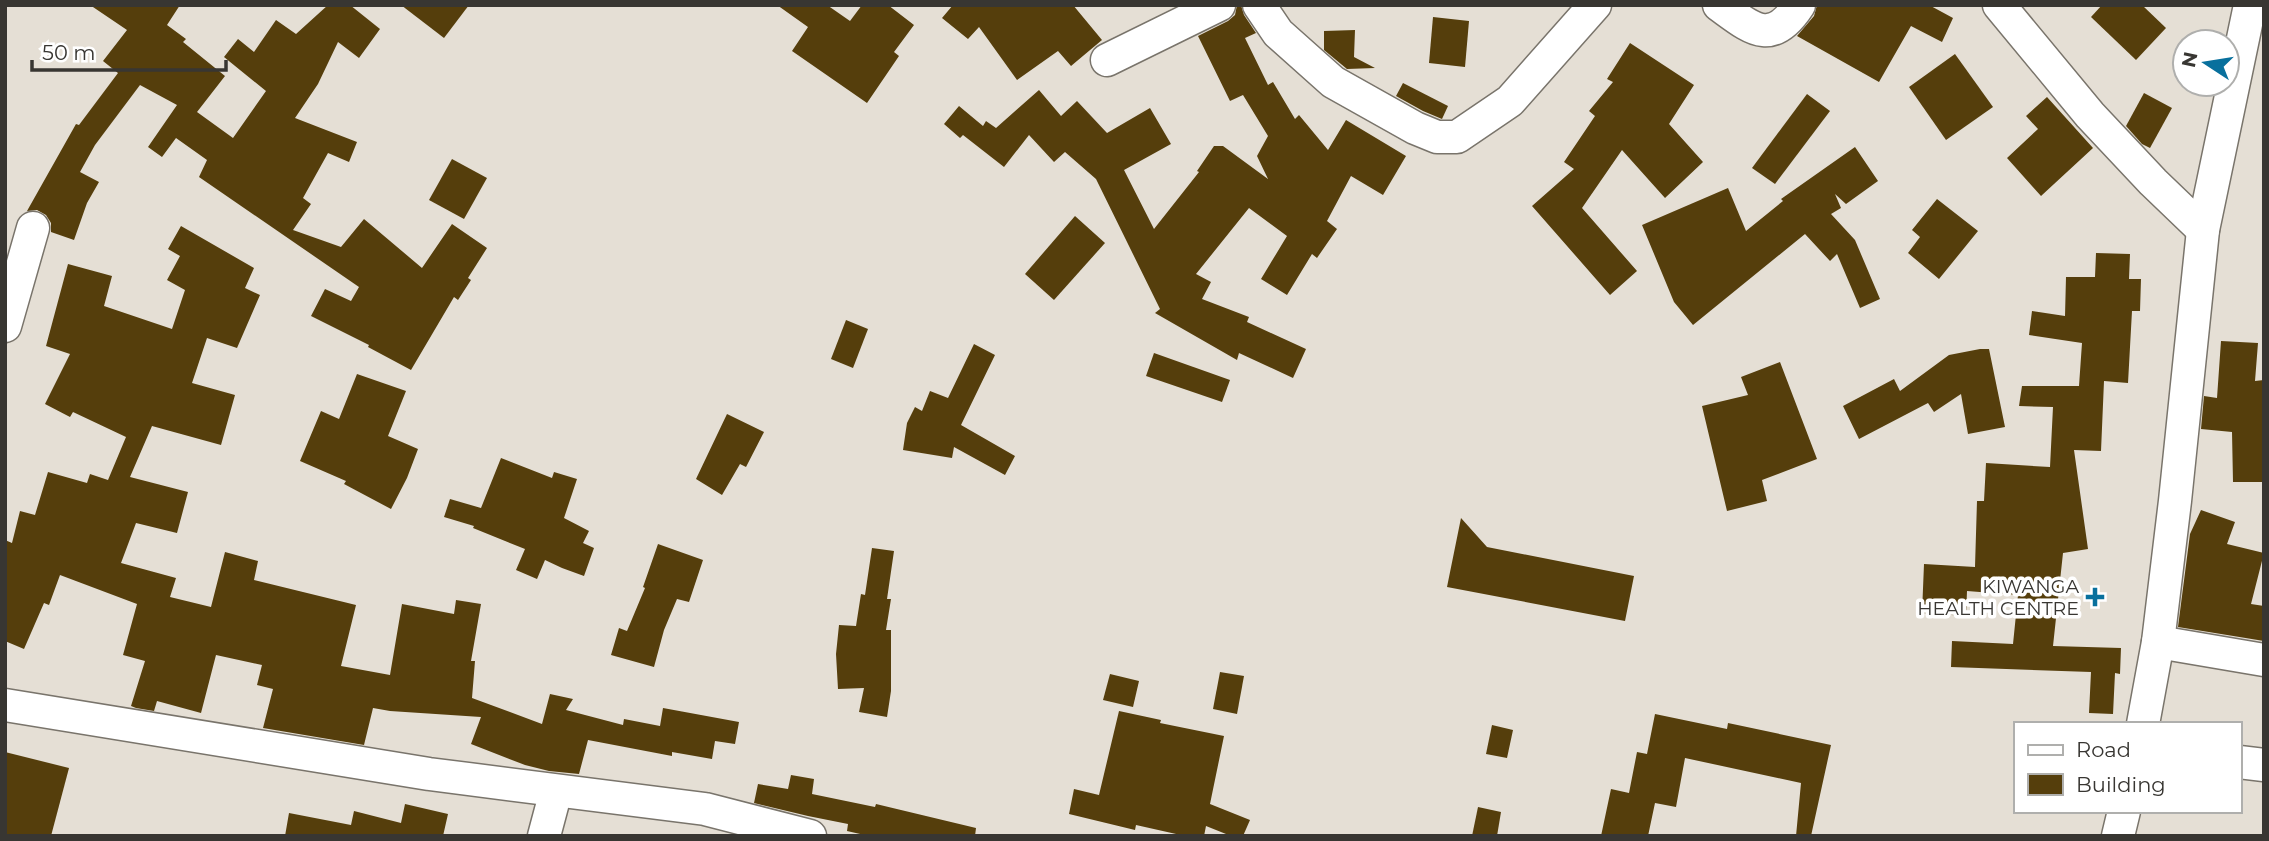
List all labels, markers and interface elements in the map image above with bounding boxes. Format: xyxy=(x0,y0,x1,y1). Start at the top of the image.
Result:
scale bar xyxy=(32,28,226,72)
north arrow xyxy=(2171,28,2241,98)
text: 50 m xyxy=(42,40,96,65)
text: N xyxy=(2177,50,2203,69)
place label: KIWANGA HEALTH CENTRE xyxy=(1917,575,2079,620)
marker: KIWANGA HEALTH CENTRE xyxy=(2085,587,2105,607)
legend xyxy=(2014,722,2241,813)
text: Road xyxy=(2076,737,2131,762)
text: Building xyxy=(2076,772,2166,797)

